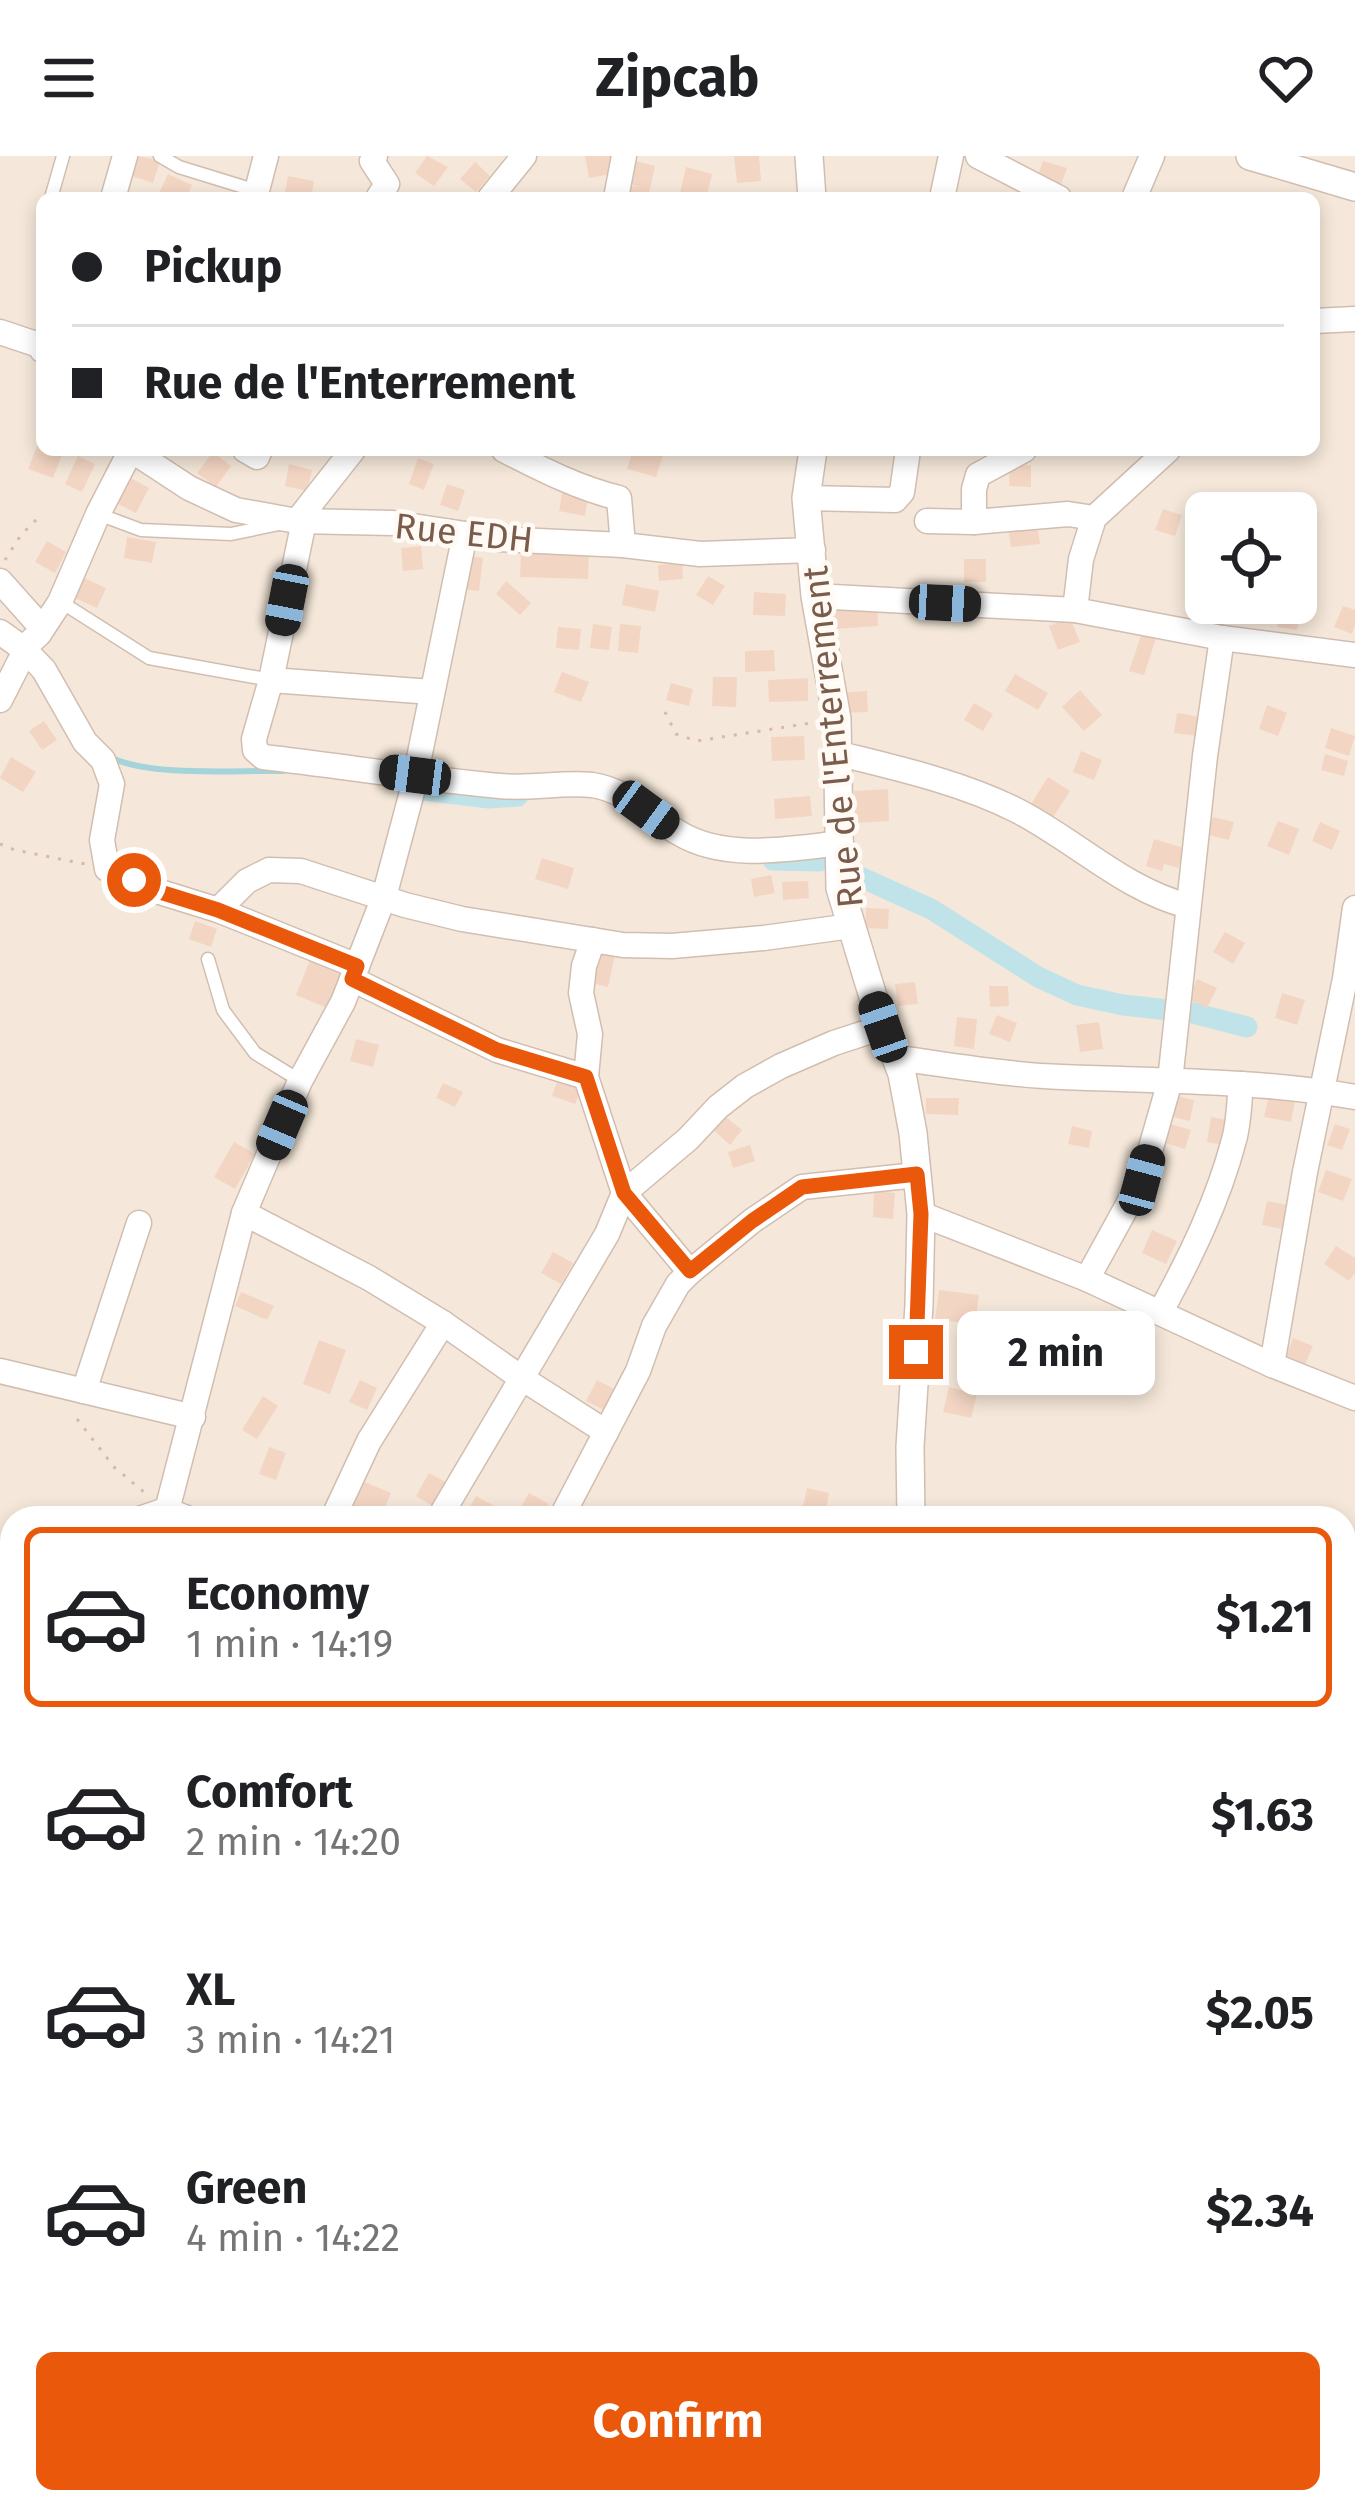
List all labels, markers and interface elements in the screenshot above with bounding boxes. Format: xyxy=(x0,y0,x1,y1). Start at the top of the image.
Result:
icon: menu xyxy=(36,45,102,111)
icon: heart xyxy=(1253,45,1319,111)
text: Zipcab xyxy=(596,46,760,110)
text: Pickup xyxy=(144,240,282,294)
text: Rue de l'Enterrement xyxy=(144,356,575,410)
map controls xyxy=(1185,492,1317,624)
button: locate xyxy=(1185,492,1317,624)
street label: Rue EDH xyxy=(393,504,535,562)
car xyxy=(262,561,312,639)
street label: Rue de l'Enterrement xyxy=(793,564,873,910)
car xyxy=(908,583,982,623)
car xyxy=(377,753,453,797)
car xyxy=(606,774,686,846)
route start xyxy=(107,853,161,907)
car xyxy=(854,987,912,1067)
car xyxy=(251,1085,313,1165)
car xyxy=(1115,1141,1169,1219)
callout: 2 min xyxy=(958,1310,1156,1394)
route end xyxy=(889,1325,943,1379)
text: 2 min xyxy=(1008,1330,1104,1376)
icon: car xyxy=(42,1563,150,1671)
text: Economy xyxy=(186,1567,369,1621)
text: $1.21 xyxy=(1216,1590,1314,1644)
text: 1 min · 14:19 xyxy=(186,1621,393,1667)
icon: car xyxy=(42,1761,150,1869)
text: Comfort xyxy=(186,1765,353,1819)
text: $1.63 xyxy=(1211,1788,1314,1842)
text: 2 min · 14:20 xyxy=(186,1819,401,1865)
icon: car xyxy=(42,1959,150,2067)
text: XL xyxy=(186,1963,235,2017)
text: $2.05 xyxy=(1206,1986,1314,2040)
text: 3 min · 14:21 xyxy=(186,2017,395,2063)
icon: car xyxy=(42,2157,150,2265)
text: Green xyxy=(186,2161,307,2215)
text: $2.34 xyxy=(1206,2184,1314,2238)
text: 4 min · 14:22 xyxy=(186,2215,400,2261)
button: Confirm xyxy=(36,2352,1320,2490)

